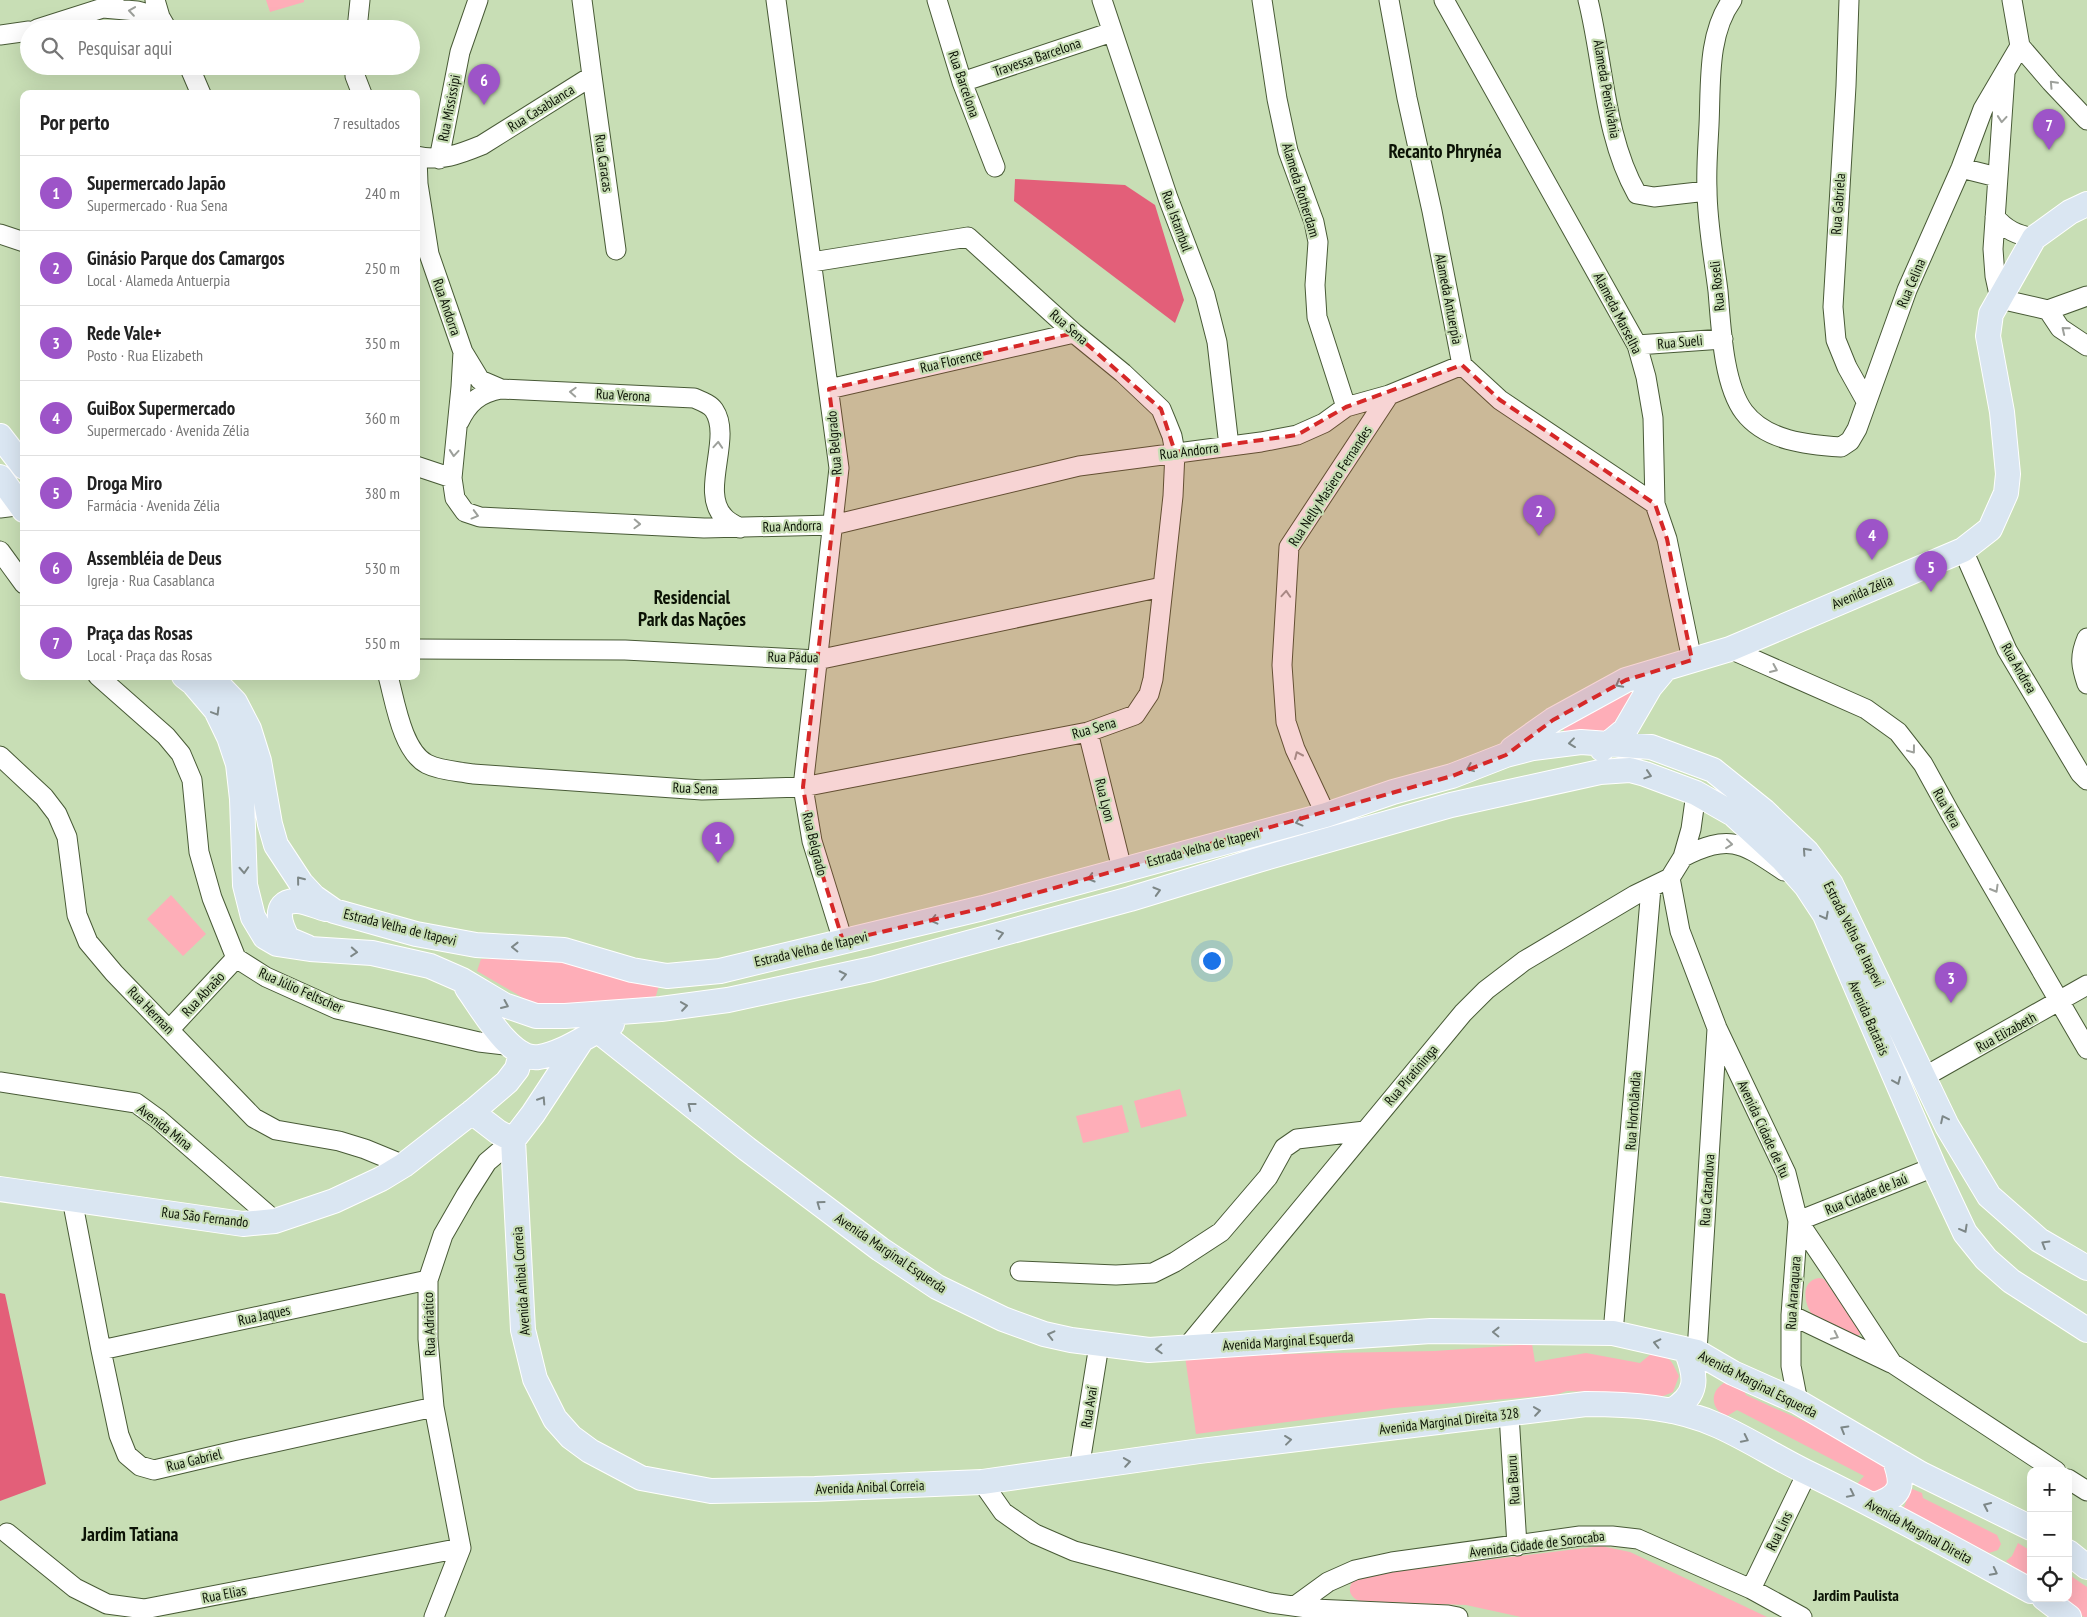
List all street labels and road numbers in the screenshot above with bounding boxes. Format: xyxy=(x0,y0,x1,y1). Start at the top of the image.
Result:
street label: Travessa Barcelona xyxy=(991,34,1083,80)
street label: Alameda Pensilvânia xyxy=(1589,38,1625,140)
street label: Rua Barcelona xyxy=(944,48,984,120)
street label: Rua Mississipi xyxy=(434,73,464,143)
street label: Rua Casablanca xyxy=(504,80,578,136)
street label: Rua Caracas xyxy=(591,133,617,193)
street label: Alameda Rotherdam xyxy=(1278,141,1324,239)
street label: Rua Gabriela xyxy=(1827,173,1849,235)
street label: Rua Istambul xyxy=(1158,188,1197,255)
street label: Alameda Antuerpia xyxy=(1431,252,1467,346)
street label: Rua Celina xyxy=(1893,256,1929,310)
street label: Rua Roseli xyxy=(1705,260,1729,312)
street label: Alameda Marselha xyxy=(1590,269,1646,357)
street label: Rua Andorra xyxy=(429,276,465,338)
street label: Rua Sena xyxy=(1046,305,1092,349)
street label: Rua Sueli xyxy=(1657,331,1703,353)
street label: Rua Florence xyxy=(918,345,984,377)
street label: Rua Verona xyxy=(595,385,651,405)
street label: Rua Belgrado xyxy=(822,410,846,476)
street label: Rua Nelly Masiero Fernandes xyxy=(1284,422,1376,550)
street label: Rua Andorra xyxy=(1159,438,1219,464)
street label: Rua Andorra xyxy=(762,516,822,536)
street label: Avenida Zélia xyxy=(1829,571,1895,613)
street label: Rua Andrea xyxy=(1997,640,2041,696)
street label: Rua Pádua xyxy=(767,648,819,666)
street label: Rua Sena xyxy=(1070,713,1118,743)
street label: Rua Lyon xyxy=(1091,777,1119,823)
street label: Rua Sena xyxy=(672,778,718,798)
street label: Rua Vera xyxy=(1929,785,1965,831)
street label: Rua Belgrado xyxy=(798,810,832,878)
street label: Estrada Velha de Itapevi xyxy=(1145,823,1261,871)
street label: Estrada Velha de Itapevi xyxy=(1820,878,1888,990)
street label: Estrada Velha de Itapevi xyxy=(342,904,458,950)
street label: Estrada Velha de Itapevi xyxy=(753,927,869,971)
street label: Rua Júlio Feltscher xyxy=(256,963,346,1017)
street label: Rua Abraão xyxy=(178,968,228,1020)
street label: Avenida Batatais xyxy=(1844,978,1894,1058)
street label: Rua Herman xyxy=(124,982,178,1038)
street label: Rua Elizabeth xyxy=(1973,1008,2039,1056)
street label: Rua Piratininga xyxy=(1380,1041,1442,1109)
street label: Rua Hortolândia xyxy=(1621,1071,1645,1151)
street label: Avenida Cidade de Itu xyxy=(1734,1078,1794,1180)
street label: Avenida Mina xyxy=(134,1100,196,1154)
street label: Rua Catanduva xyxy=(1696,1153,1718,1227)
street label: Rua Cidade de Jaú xyxy=(1822,1169,1910,1219)
street label: Rua São Fernando xyxy=(161,1203,249,1231)
street label: Avenida Marginal Esquerda xyxy=(832,1209,950,1297)
street label: Avenida Anibal Correia xyxy=(508,1226,534,1336)
street label: Rua Araraquara xyxy=(1781,1256,1805,1330)
street label: Rua Adriatico xyxy=(419,1292,439,1356)
street label: Rua Jaques xyxy=(236,1301,292,1329)
street label: Avenida Marginal Esquerda xyxy=(1222,1327,1354,1355)
street label: Avenida Marginal Esquerda xyxy=(1696,1346,1820,1422)
street label: Rua Avaí xyxy=(1077,1385,1101,1429)
street label: Avenida Marginal Direita 328 xyxy=(1378,1403,1520,1439)
street label: Rua Gabriel xyxy=(165,1444,224,1475)
street label: Rua Bauru xyxy=(1502,1455,1524,1505)
street label: Avenida Anibal Correia xyxy=(815,1476,925,1498)
street label: Avenida Marginal Direita xyxy=(1863,1494,1975,1568)
street label: Rua Lins xyxy=(1762,1508,1796,1553)
street label: Avenida Cidade de Sorocaba xyxy=(1468,1527,1606,1561)
street label: Rua Elias xyxy=(201,1581,248,1607)

